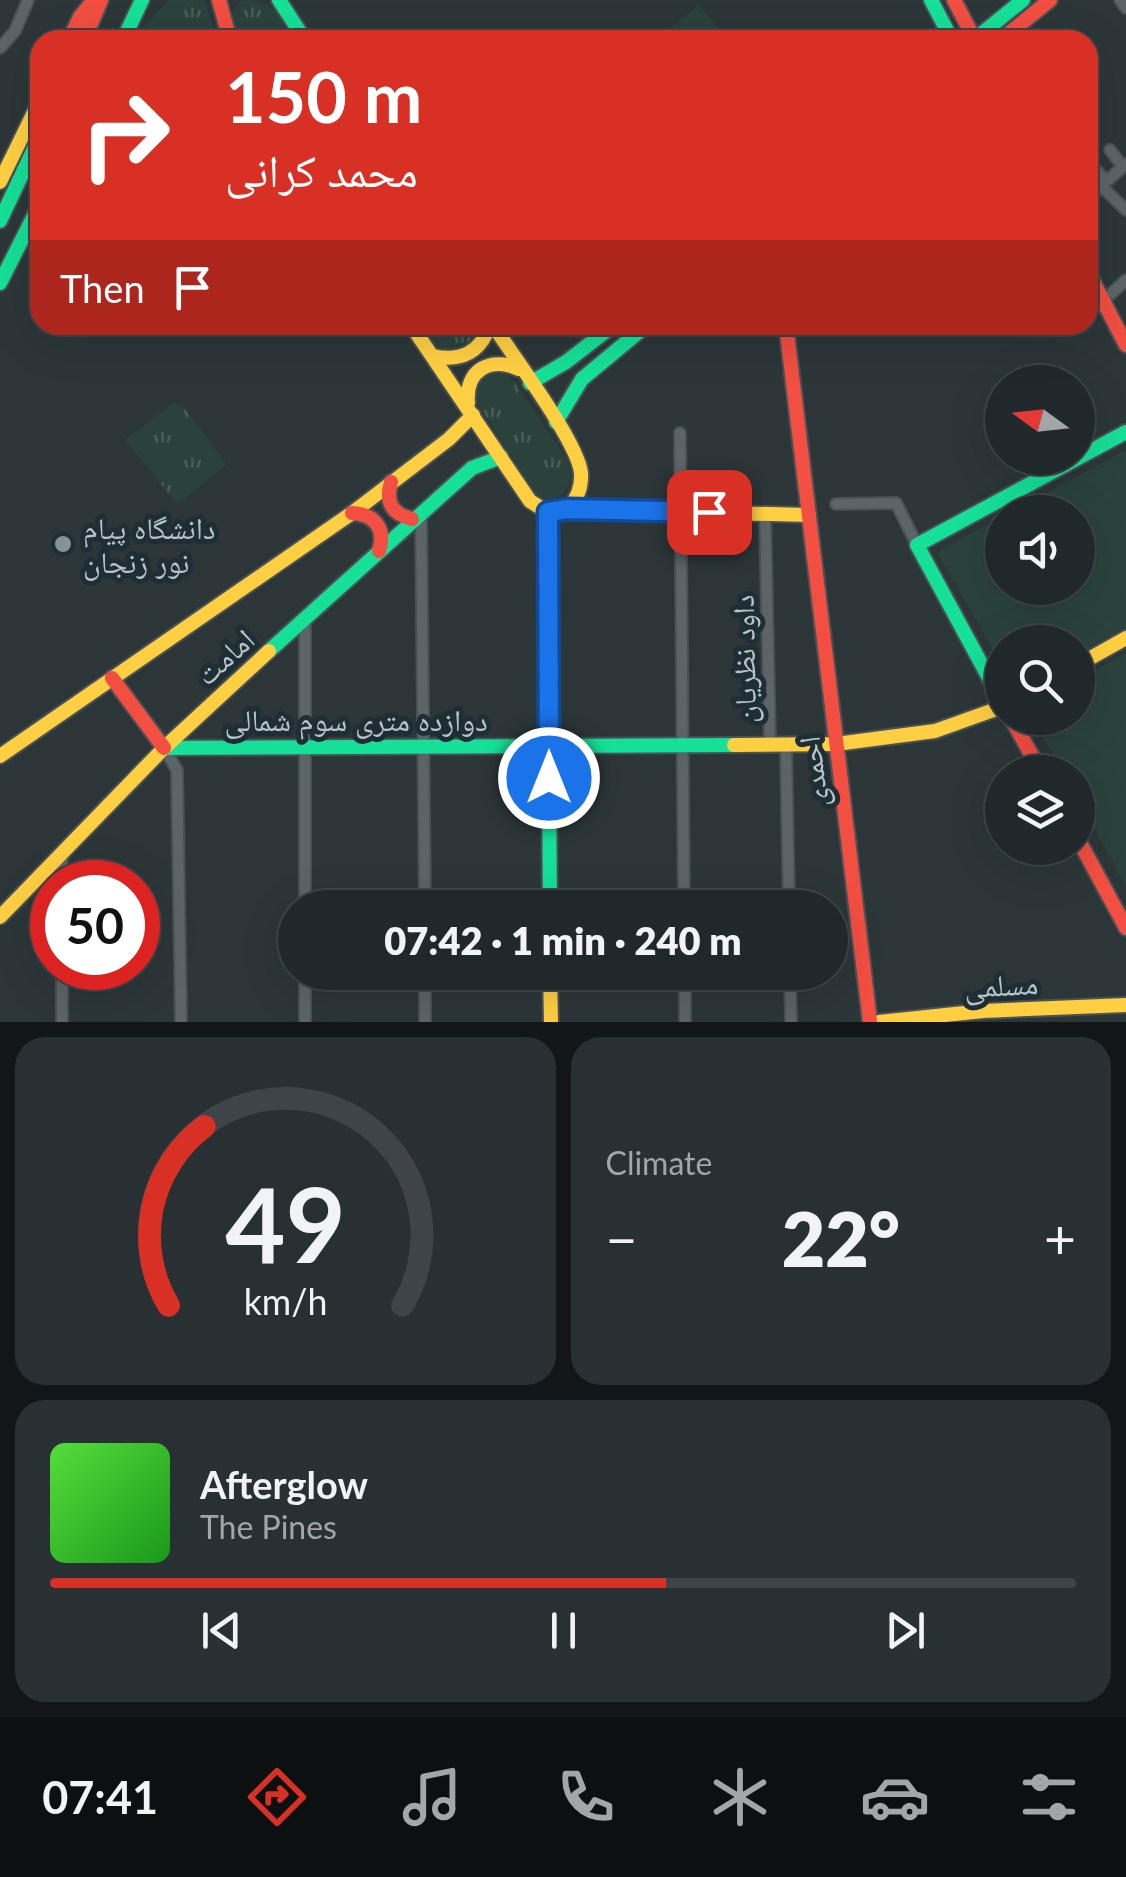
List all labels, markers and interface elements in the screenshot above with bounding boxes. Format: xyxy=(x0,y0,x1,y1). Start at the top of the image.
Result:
text: 150 m xyxy=(225,54,422,138)
icon: right xyxy=(60,70,190,200)
text: محمد کرانی xyxy=(225,143,418,197)
icon: arrive xyxy=(165,260,220,315)
text: Then xyxy=(60,265,145,311)
north arrow xyxy=(985,365,1095,475)
map controls xyxy=(985,365,1095,865)
pin xyxy=(667,470,752,555)
icon: arrive xyxy=(682,485,737,540)
button: sound xyxy=(985,495,1095,605)
place label: دانشگاه پیام نور زنجان xyxy=(83,509,215,581)
marker: دانشگاه پیام نور زنجان xyxy=(52,533,74,555)
street label: داود نظریان xyxy=(724,594,764,724)
street label: امامت xyxy=(187,620,261,692)
button: search xyxy=(985,625,1095,735)
street label: دوازده متری سوم شمالی xyxy=(224,701,488,740)
position arrow xyxy=(497,726,601,830)
street label: احمدی xyxy=(790,734,836,810)
button: layers xyxy=(985,755,1095,865)
speed limit sign: 50 xyxy=(30,860,160,990)
text: 07:42 · 1 min · 240 m xyxy=(384,917,742,963)
street label: مسلمی xyxy=(963,964,1039,1006)
text: Climate xyxy=(606,1143,712,1182)
text: 49 xyxy=(225,1160,346,1285)
text: 22° xyxy=(782,1193,900,1283)
text: − xyxy=(606,1205,637,1271)
text: + xyxy=(1044,1205,1076,1271)
text: km/h xyxy=(243,1280,327,1323)
text: Afterglow xyxy=(200,1461,368,1507)
text: The Pines xyxy=(200,1507,337,1546)
icon: previous xyxy=(194,1603,249,1658)
icon: pause xyxy=(536,1603,591,1658)
icon: next xyxy=(878,1603,933,1658)
icon: directions xyxy=(242,1762,312,1832)
icon: music xyxy=(397,1762,467,1832)
icon: phone xyxy=(551,1762,621,1832)
icon: climate xyxy=(705,1762,775,1832)
icon: car xyxy=(860,1762,930,1832)
icon: filters xyxy=(1014,1762,1084,1832)
text: 07:41 xyxy=(42,1770,158,1824)

